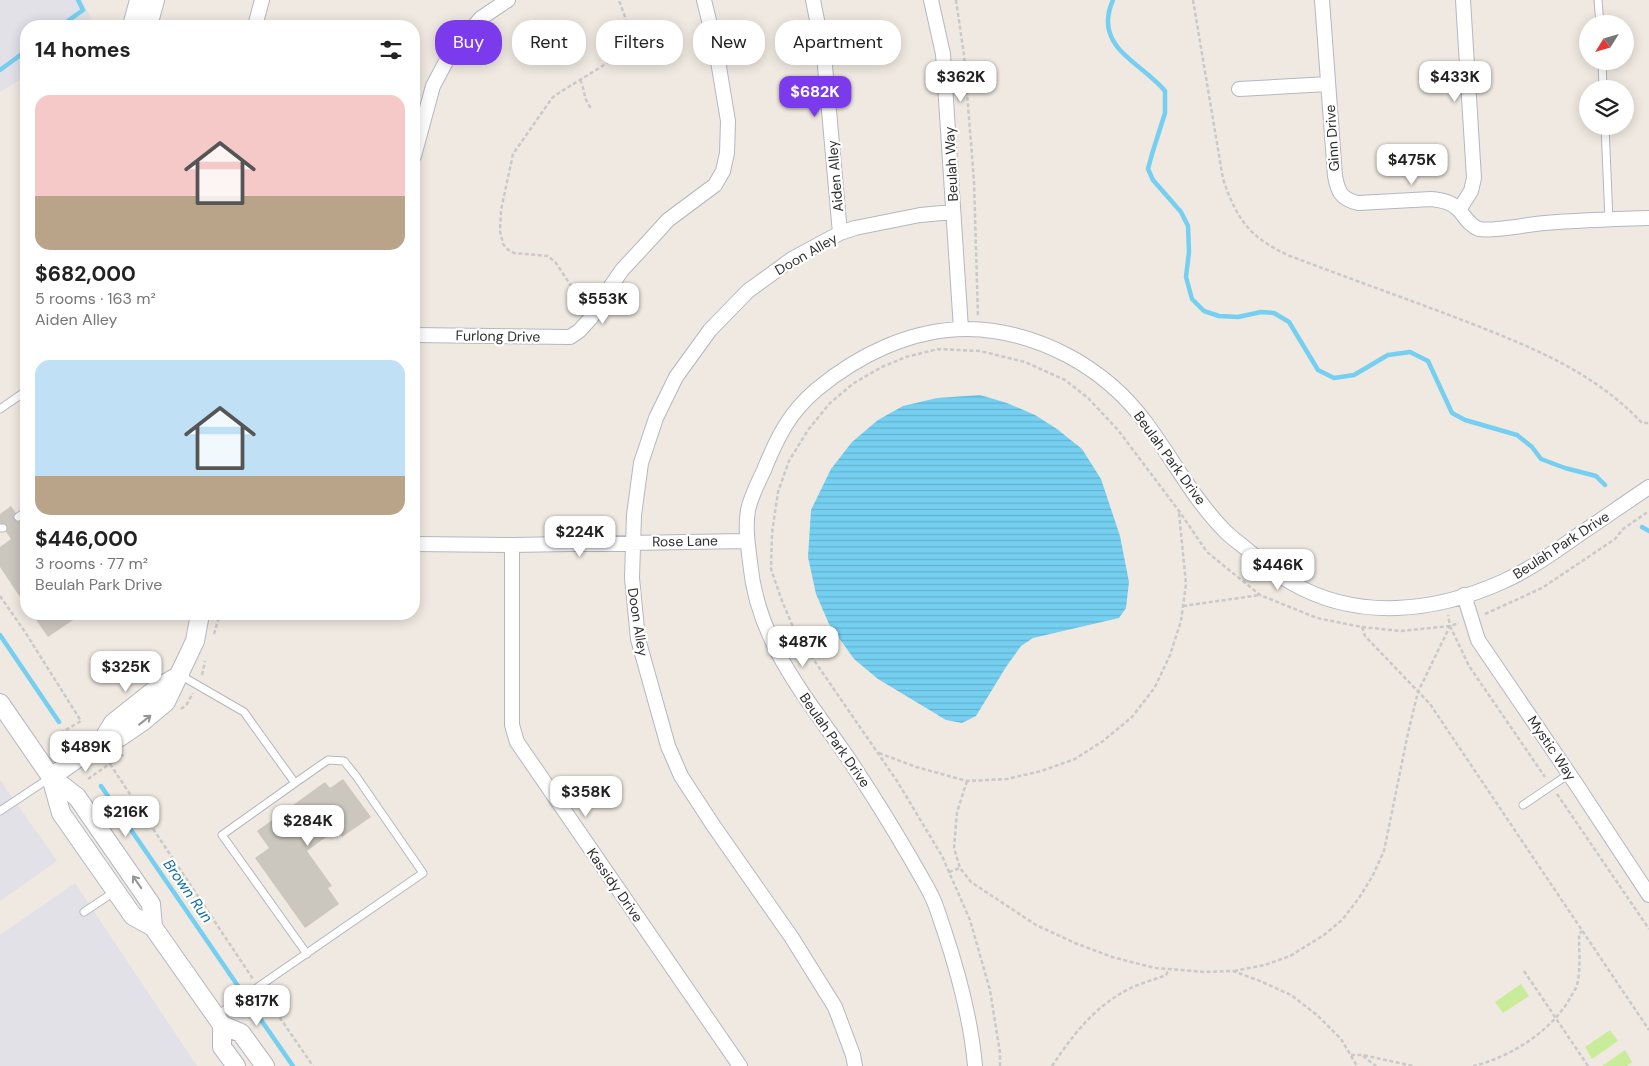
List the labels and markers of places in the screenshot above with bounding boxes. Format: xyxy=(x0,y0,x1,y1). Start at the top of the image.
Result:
pin: $362K xyxy=(926,61,996,103)
pin: $433K xyxy=(1420,61,1490,103)
pin: $682K xyxy=(780,76,850,118)
pin: $475K xyxy=(1377,144,1447,186)
pin: $553K xyxy=(568,282,638,325)
pin: $224K xyxy=(545,516,615,558)
pin: $446K xyxy=(1243,548,1313,591)
pin: $487K xyxy=(768,626,838,668)
pin: $325K xyxy=(91,650,161,693)
pin: $489K xyxy=(51,730,121,773)
pin: $358K xyxy=(551,776,621,818)
pin: $216K xyxy=(91,796,161,838)
pin: $284K xyxy=(273,804,343,847)
pin: $817K xyxy=(222,984,292,1027)

